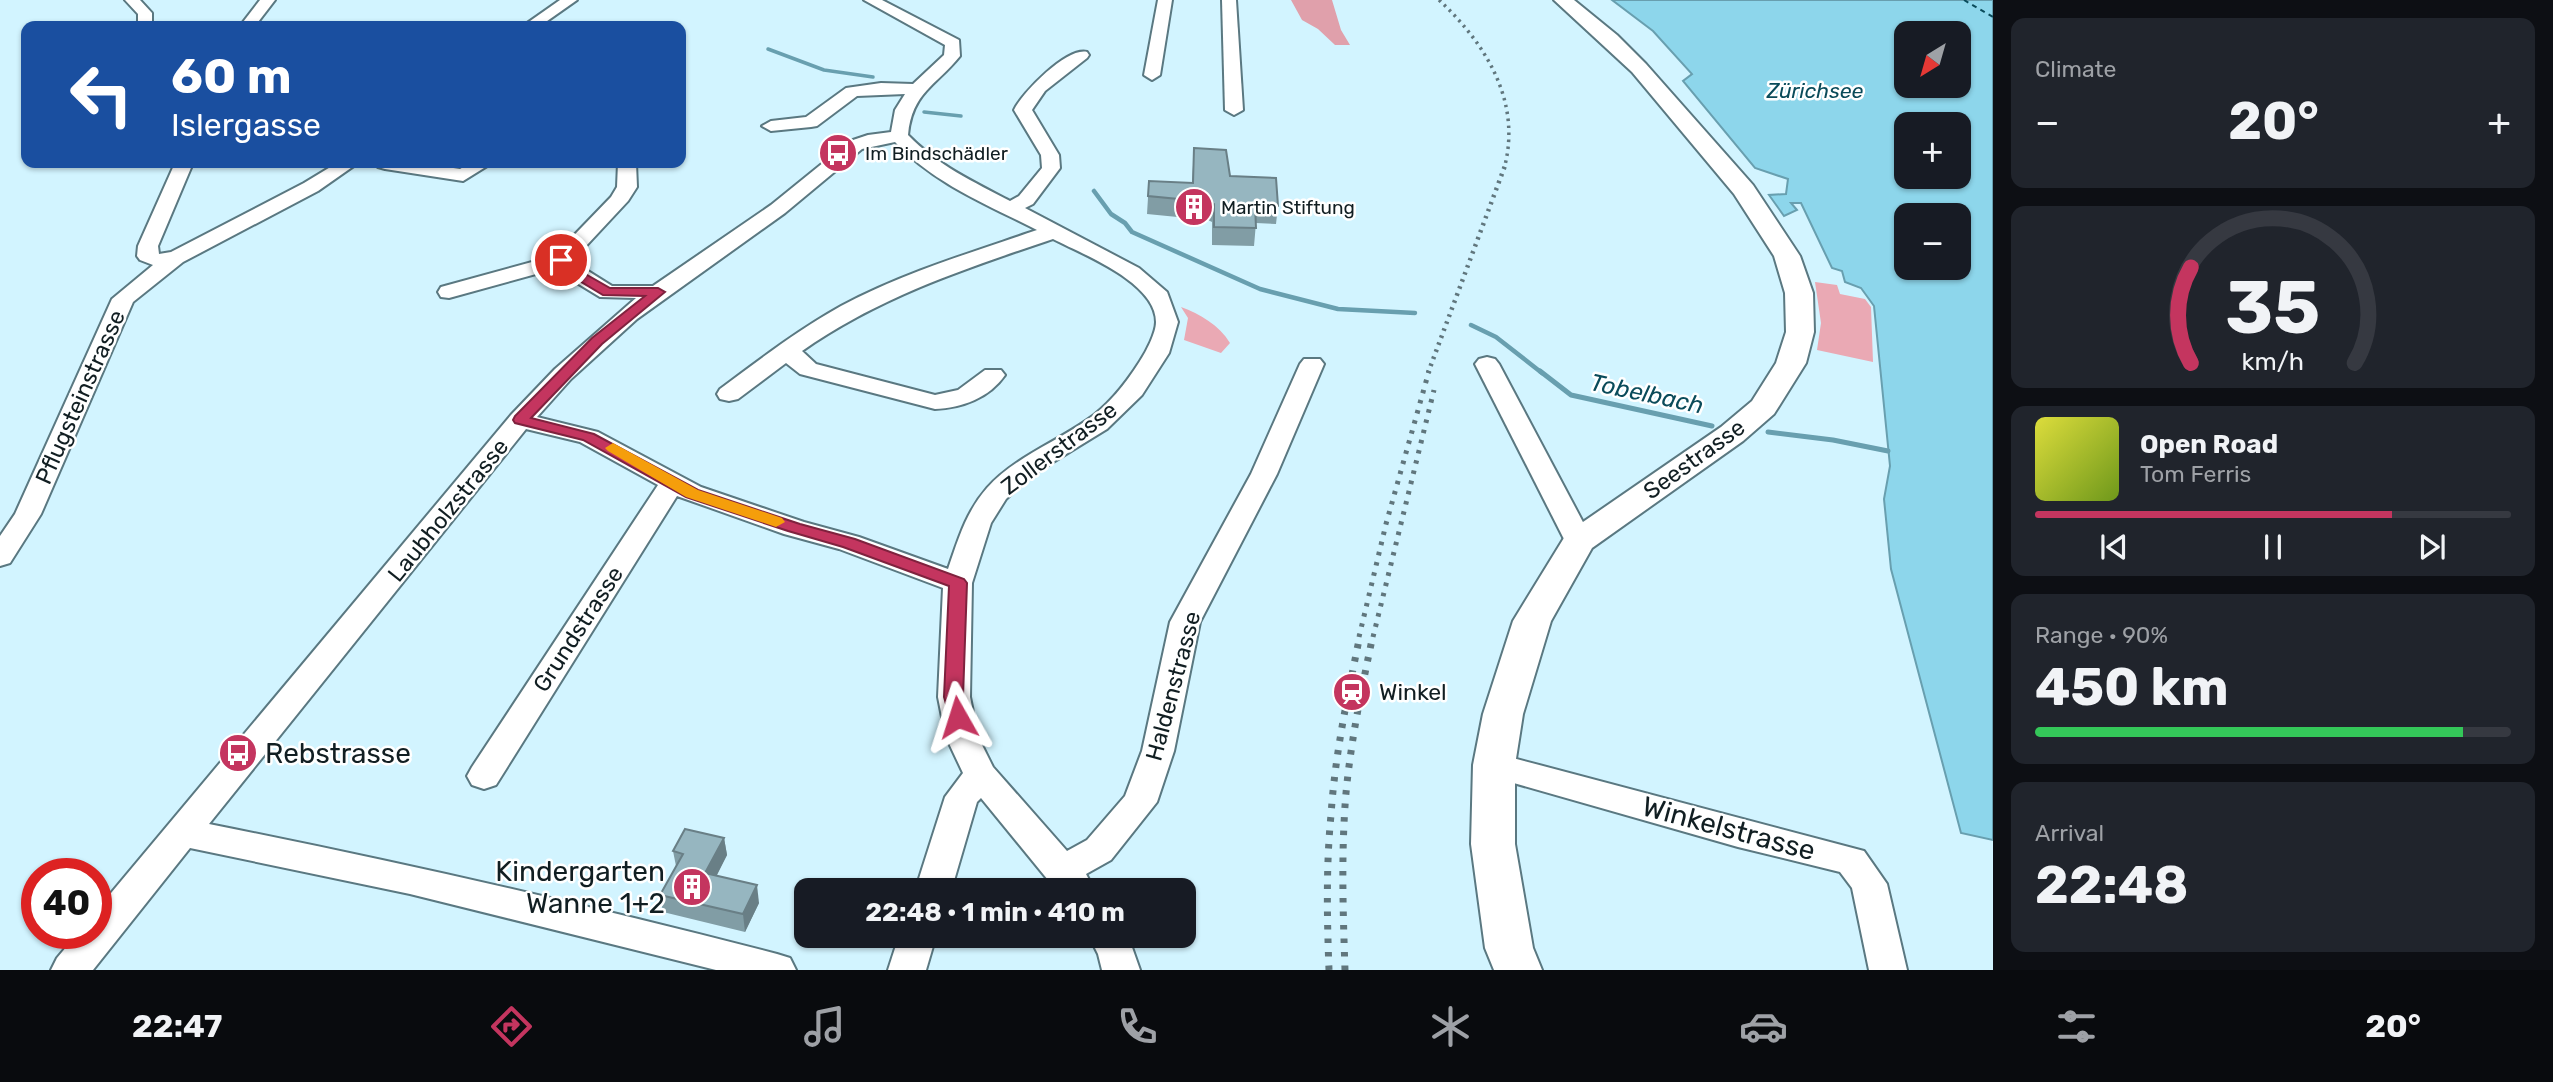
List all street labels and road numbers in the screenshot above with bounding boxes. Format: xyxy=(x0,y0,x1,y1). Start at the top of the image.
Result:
street label: Pflugsteinstrasse xyxy=(29,306,131,488)
street label: Zollerstrasse xyxy=(996,395,1122,501)
street label: Seestrasse xyxy=(1638,413,1750,505)
street label: Laubholzstrasse xyxy=(382,433,514,587)
street label: Grundstrasse xyxy=(527,561,629,697)
street label: Haldenstrasse xyxy=(1140,608,1206,764)
street label: Winkelstrasse xyxy=(1639,790,1819,867)

